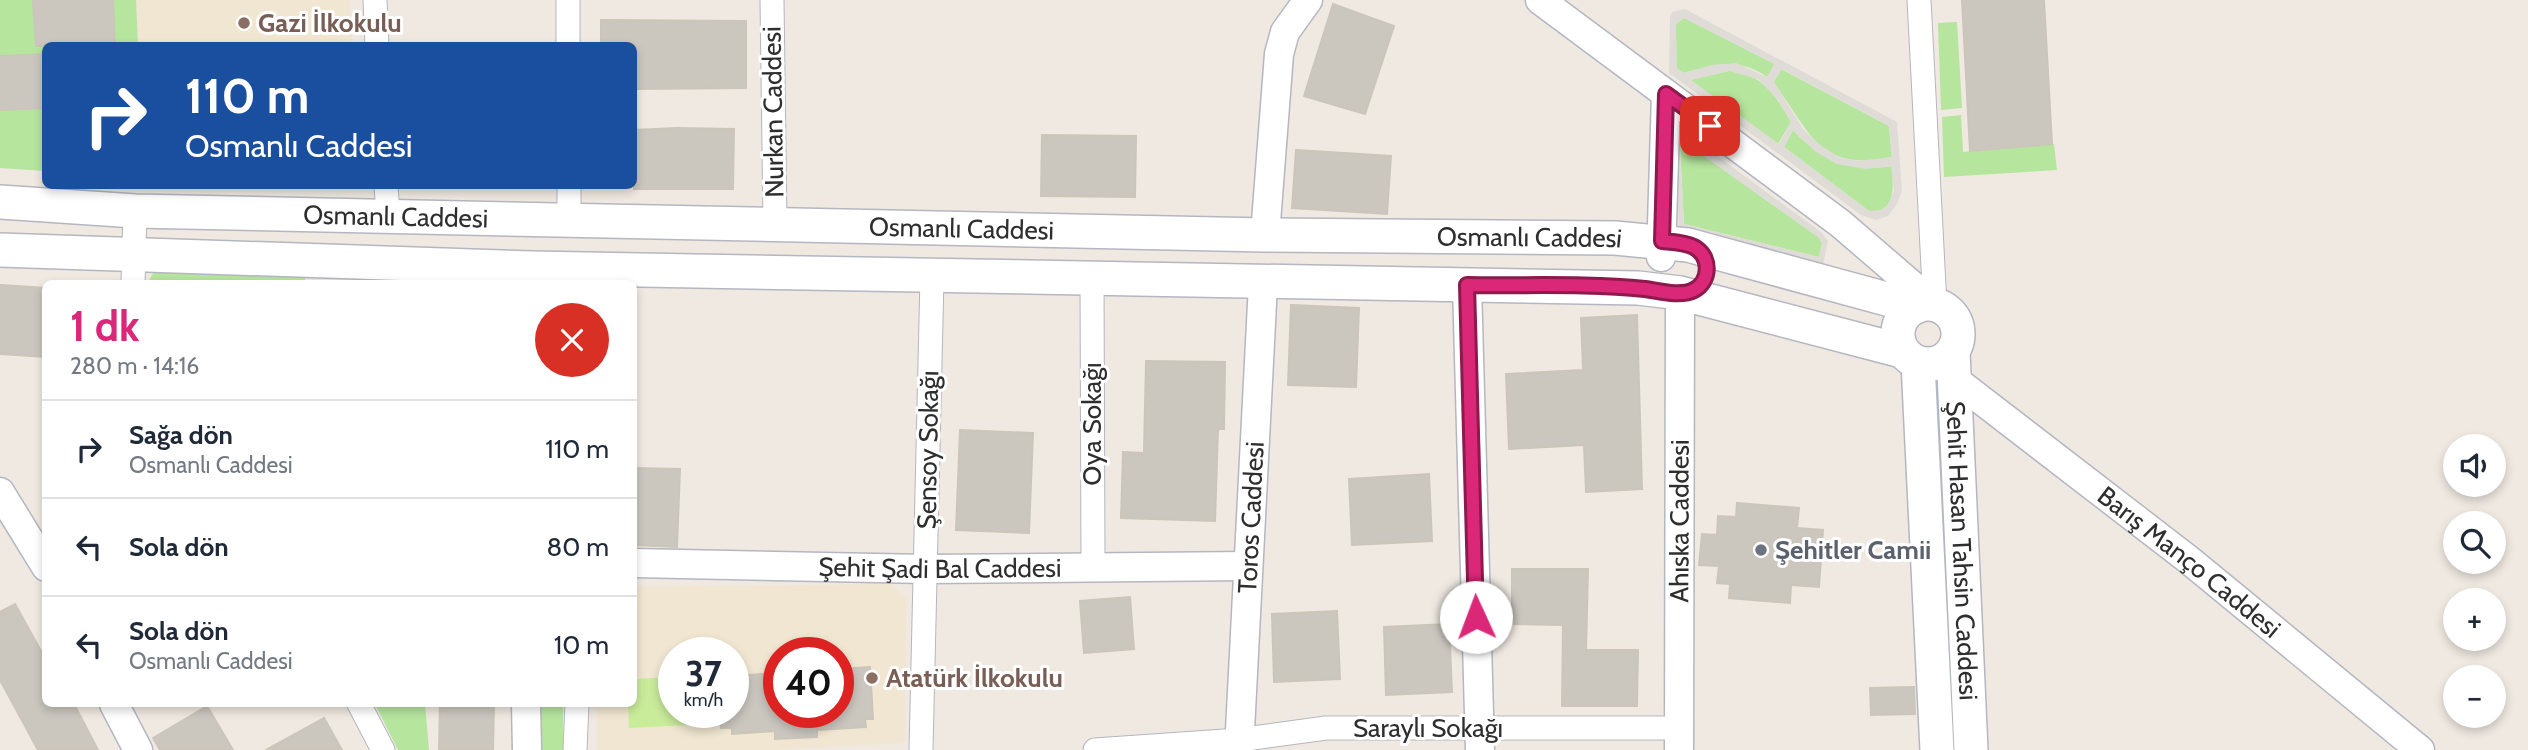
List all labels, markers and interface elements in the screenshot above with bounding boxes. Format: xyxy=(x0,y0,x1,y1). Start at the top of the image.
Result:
place label: Gazi İlkokulu xyxy=(258,7,402,39)
marker: Gazi İlkokulu xyxy=(236,15,252,31)
street label: Nurkan Caddesi xyxy=(756,26,790,198)
text: 110 m xyxy=(185,66,309,125)
icon: right xyxy=(70,70,161,161)
pin xyxy=(1680,96,1740,156)
icon: arrive xyxy=(1691,107,1729,145)
text: Osmanlı Caddesi xyxy=(185,126,413,165)
street label: Osmanlı Caddesi xyxy=(303,199,488,234)
street label: Osmanlı Caddesi xyxy=(869,211,1054,247)
street label: Osmanlı Caddesi xyxy=(1437,220,1623,255)
text: 1 dk xyxy=(70,300,139,352)
button: close xyxy=(535,303,609,377)
text: 280 m · 14:16 xyxy=(70,352,199,380)
street label: Oya Sokağı xyxy=(1076,362,1108,486)
street label: Şensoy Sokağı xyxy=(911,370,945,530)
street label: Şehit Hasan Tahsin Caddesi xyxy=(1939,400,1985,701)
text: Sağa dön xyxy=(129,419,233,451)
icon: right xyxy=(70,430,108,468)
text: 110 m xyxy=(545,433,609,465)
map controls xyxy=(2443,434,2506,728)
button: sound xyxy=(2443,434,2506,497)
street label: Ahıska Caddesi xyxy=(1663,439,1696,603)
street label: Toros Caddesi xyxy=(1231,441,1271,594)
text: Osmanlı Caddesi xyxy=(129,451,293,479)
street label: Barış Manço Caddesi xyxy=(2091,479,2287,645)
button: search xyxy=(2443,511,2506,574)
icon: left xyxy=(70,528,108,566)
text: Sola dön xyxy=(129,531,229,563)
text: 80 m xyxy=(546,531,609,563)
place label: Şehitler Camii xyxy=(1775,534,1931,566)
marker: Şehitler Camii xyxy=(1753,542,1769,558)
street label: Şehit Şadi Bal Caddesi xyxy=(818,551,1062,585)
position arrow xyxy=(1439,580,1513,654)
button: + xyxy=(2443,588,2506,651)
text: Sola dön xyxy=(129,615,229,647)
icon: left xyxy=(70,626,108,664)
text: 10 m xyxy=(554,629,609,661)
speed limit sign: 40 xyxy=(763,637,854,728)
text: Osmanlı Caddesi xyxy=(129,647,293,675)
text: 37 xyxy=(685,652,722,695)
place label: Atatürk İlkokulu xyxy=(886,662,1063,694)
button: − xyxy=(2443,665,2506,728)
marker: Atatürk İlkokulu xyxy=(864,670,880,686)
text: km/h xyxy=(684,689,723,711)
street label: Saraylı Sokağı xyxy=(1353,712,1503,744)

